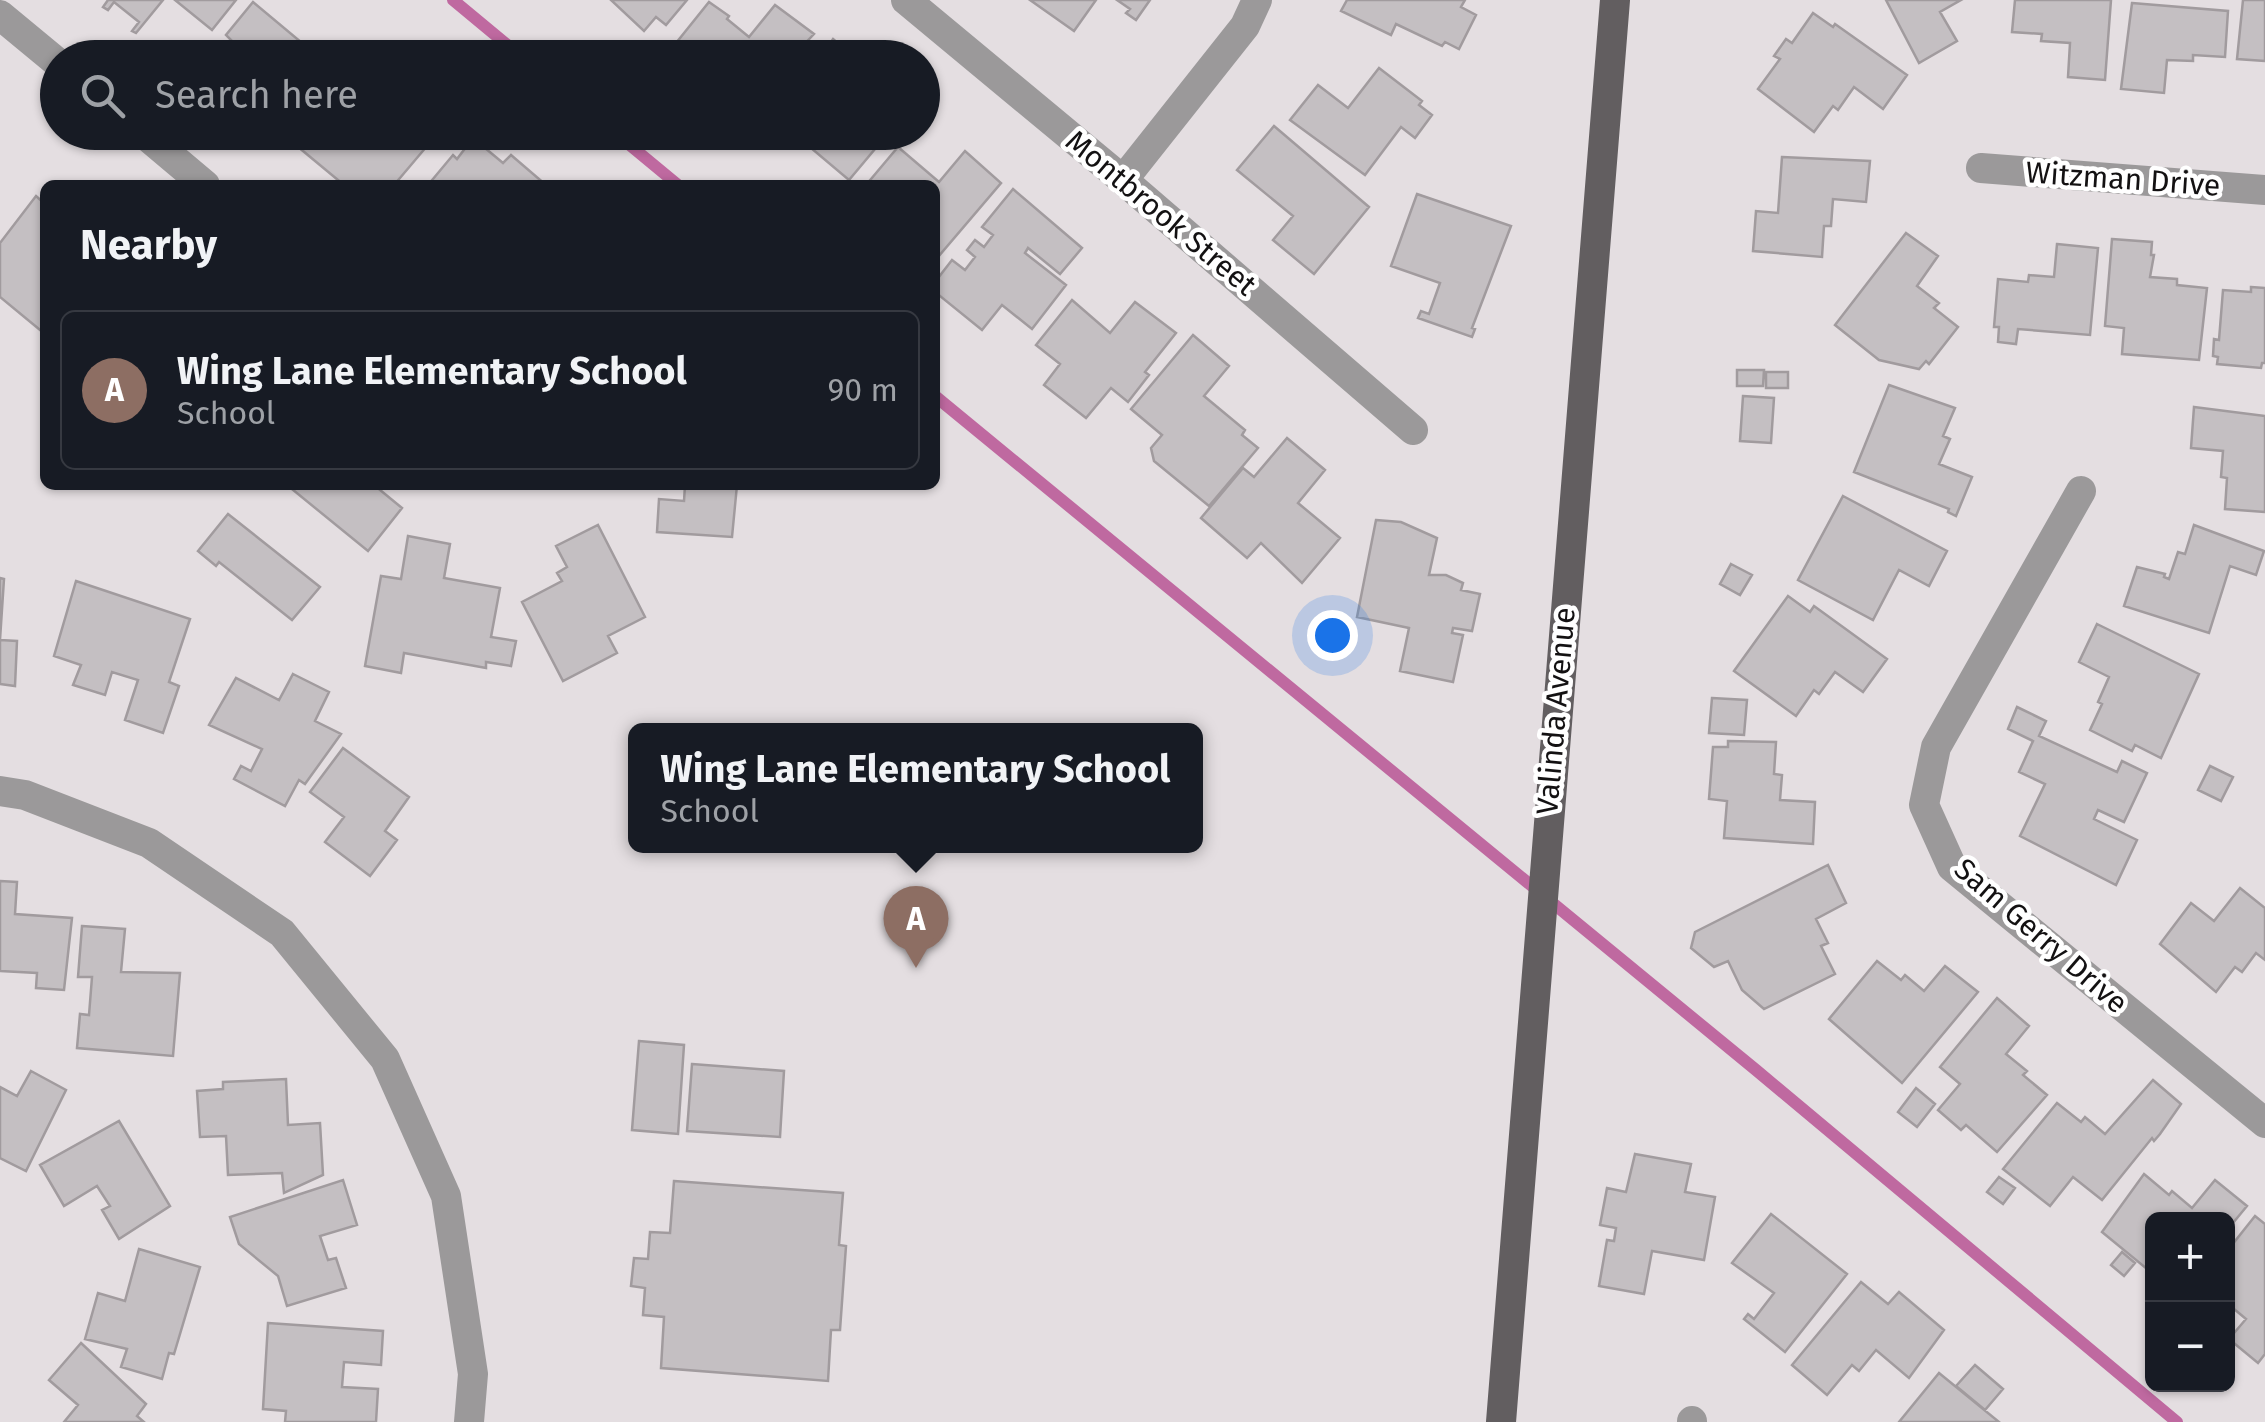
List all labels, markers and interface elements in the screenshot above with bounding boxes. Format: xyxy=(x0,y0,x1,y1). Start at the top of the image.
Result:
search box xyxy=(40,40,940,150)
icon: search xyxy=(75,68,130,123)
text: Search here xyxy=(155,72,358,118)
street label: Montbrook Street xyxy=(1058,123,1264,303)
street label: Witzman Drive xyxy=(2024,154,2222,204)
text: Nearby xyxy=(80,220,217,270)
text: Wing Lane Elementary School xyxy=(177,348,687,394)
text: A xyxy=(105,371,124,409)
text: 90 m xyxy=(827,371,898,409)
text: School xyxy=(177,394,275,432)
street label: Valinda Avenue xyxy=(1529,606,1583,816)
your location xyxy=(1307,610,1358,661)
popup xyxy=(628,723,1203,853)
text: Wing Lane Elementary School xyxy=(661,746,1170,792)
text: School xyxy=(661,792,759,830)
street label: Sam Gerry Drive xyxy=(1947,851,2135,1021)
pin: A xyxy=(884,886,948,968)
map controls xyxy=(2145,1212,2235,1392)
button: + xyxy=(2145,1212,2235,1302)
button: − xyxy=(2145,1302,2235,1392)

